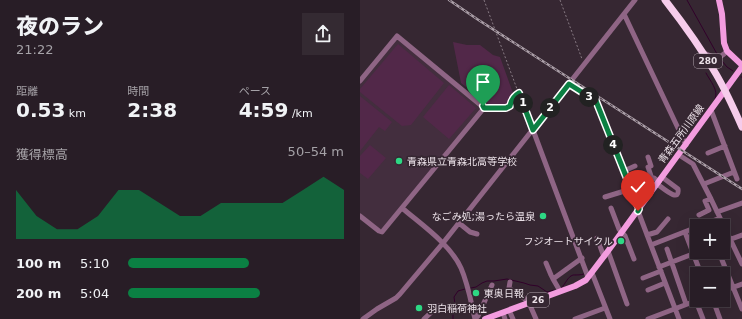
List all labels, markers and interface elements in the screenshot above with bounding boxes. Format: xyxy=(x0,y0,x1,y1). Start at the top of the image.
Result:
button: share xyxy=(302,13,344,55)
text: 夜のラン xyxy=(16,14,104,39)
text: 21:22 xyxy=(16,42,53,57)
road number: 280 xyxy=(694,54,722,68)
pin xyxy=(466,65,500,106)
icon: arrive xyxy=(472,71,494,93)
text: 距離 xyxy=(16,85,38,98)
text: 時間 xyxy=(127,85,149,98)
text: ペース xyxy=(239,85,271,98)
pin: 3 xyxy=(579,87,599,107)
text: 3 xyxy=(585,90,593,103)
pin: 1 xyxy=(513,93,533,113)
text: 1 xyxy=(519,96,527,109)
text: 0.53 xyxy=(16,98,65,122)
text: 2:38 xyxy=(127,98,177,122)
text: 4:59 xyxy=(239,98,288,122)
pin: 2 xyxy=(540,98,560,118)
text: 2 xyxy=(546,101,554,114)
street label: 青森五所川原線 xyxy=(656,102,706,166)
text: km xyxy=(65,107,86,120)
text: /km xyxy=(288,107,313,120)
pin: 4 xyxy=(603,135,623,155)
text: 4 xyxy=(609,138,617,151)
text: 50–54 m xyxy=(288,144,344,159)
text: 獲得標高 xyxy=(16,147,68,162)
marker: 青森県立青森北高等学校 xyxy=(394,156,404,166)
place label: 青森県立青森北高等学校 xyxy=(407,156,517,167)
pin xyxy=(621,170,655,211)
icon: check xyxy=(627,176,649,198)
place label: なごみ処;湯ったら温泉 xyxy=(432,211,536,222)
marker: なごみ処;湯ったら温泉 xyxy=(538,211,548,221)
map controls xyxy=(690,219,730,307)
button: + xyxy=(690,219,730,259)
place label: フジオートサイクル xyxy=(524,236,613,247)
marker: フジオートサイクル xyxy=(616,236,626,246)
text: 100 m xyxy=(16,256,61,271)
text: 5:10 xyxy=(80,256,109,271)
button: − xyxy=(690,267,730,307)
text: 200 m xyxy=(16,286,61,301)
text: 5:04 xyxy=(80,286,109,301)
marker: 東奥日報 xyxy=(471,288,481,298)
place label: 東奥日報 xyxy=(484,288,524,299)
road number: 26 xyxy=(527,293,549,307)
marker: 羽白稲荷神社 xyxy=(414,303,424,313)
place label: 羽白稲荷神社 xyxy=(427,303,487,314)

